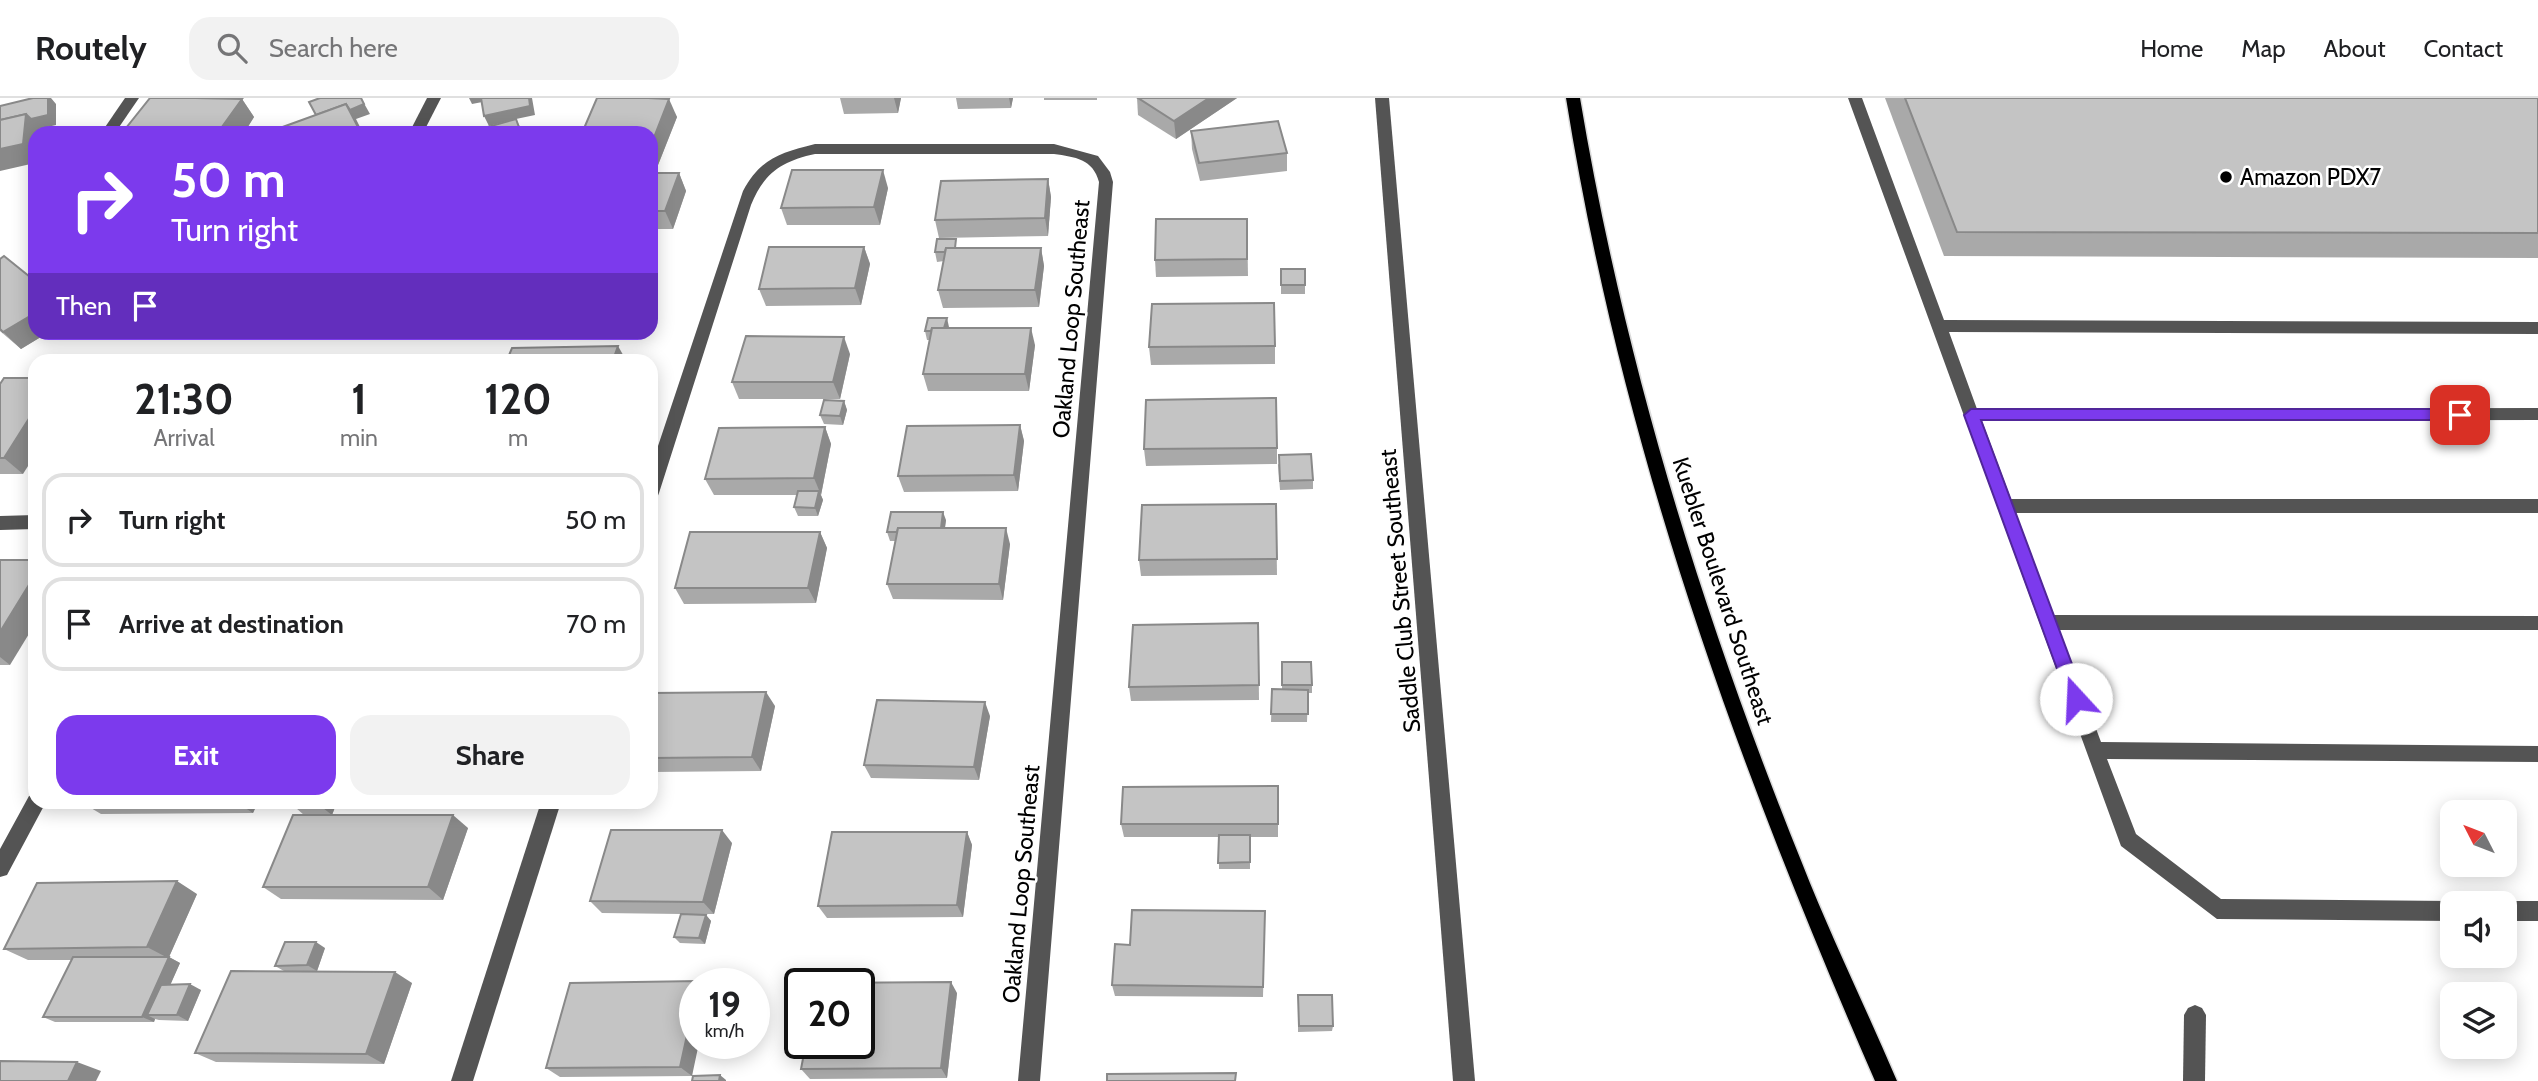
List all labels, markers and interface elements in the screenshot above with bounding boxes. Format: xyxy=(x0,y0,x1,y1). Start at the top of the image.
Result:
search box xyxy=(189,17,679,80)
text: Routely xyxy=(35,28,147,68)
icon: search xyxy=(213,29,251,67)
text: Search here xyxy=(269,32,398,64)
text: Home xyxy=(2140,34,2203,63)
text: Map xyxy=(2241,34,2286,63)
text: About xyxy=(2324,34,2386,63)
text: Contact xyxy=(2424,34,2503,63)
text: 50 m xyxy=(171,150,286,209)
icon: right xyxy=(56,154,147,245)
place label: Amazon PDX7 xyxy=(2240,163,2381,191)
marker: Amazon PDX7 xyxy=(2218,169,2234,185)
street label: Oakland Loop Southeast xyxy=(1047,198,1095,439)
text: Turn right xyxy=(171,210,298,249)
icon: arrive xyxy=(126,287,164,325)
text: Then xyxy=(56,290,112,322)
text: 21:30 xyxy=(134,373,234,425)
text: 1 xyxy=(351,373,367,425)
text: 120 xyxy=(484,373,552,425)
pin xyxy=(2430,385,2490,445)
icon: arrive xyxy=(2441,396,2479,434)
text: Arrival xyxy=(153,424,215,452)
text: min xyxy=(340,424,378,452)
text: m xyxy=(508,424,528,452)
street label: Saddle Club Street Southeast xyxy=(1374,448,1426,734)
street label: Kuebler Boulevard Southeast xyxy=(1666,454,1780,729)
icon: right xyxy=(60,501,98,539)
text: Turn right xyxy=(119,504,225,536)
text: 50 m xyxy=(565,504,626,536)
icon: arrive xyxy=(60,605,98,643)
text: Arrive at destination xyxy=(119,608,344,640)
text: 70 m xyxy=(566,608,626,640)
position arrow xyxy=(2039,662,2113,736)
button: Exit xyxy=(56,715,336,795)
button: Share xyxy=(350,715,630,795)
street label: Oakland Loop Southeast xyxy=(997,763,1045,1004)
north arrow xyxy=(2440,800,2516,877)
map controls xyxy=(2440,800,2517,1059)
button: sound xyxy=(2440,891,2517,968)
speed limit sign: 20 xyxy=(784,968,875,1059)
button: layers xyxy=(2440,982,2517,1059)
text: 19 xyxy=(708,983,741,1026)
text: km/h xyxy=(705,1020,744,1042)

